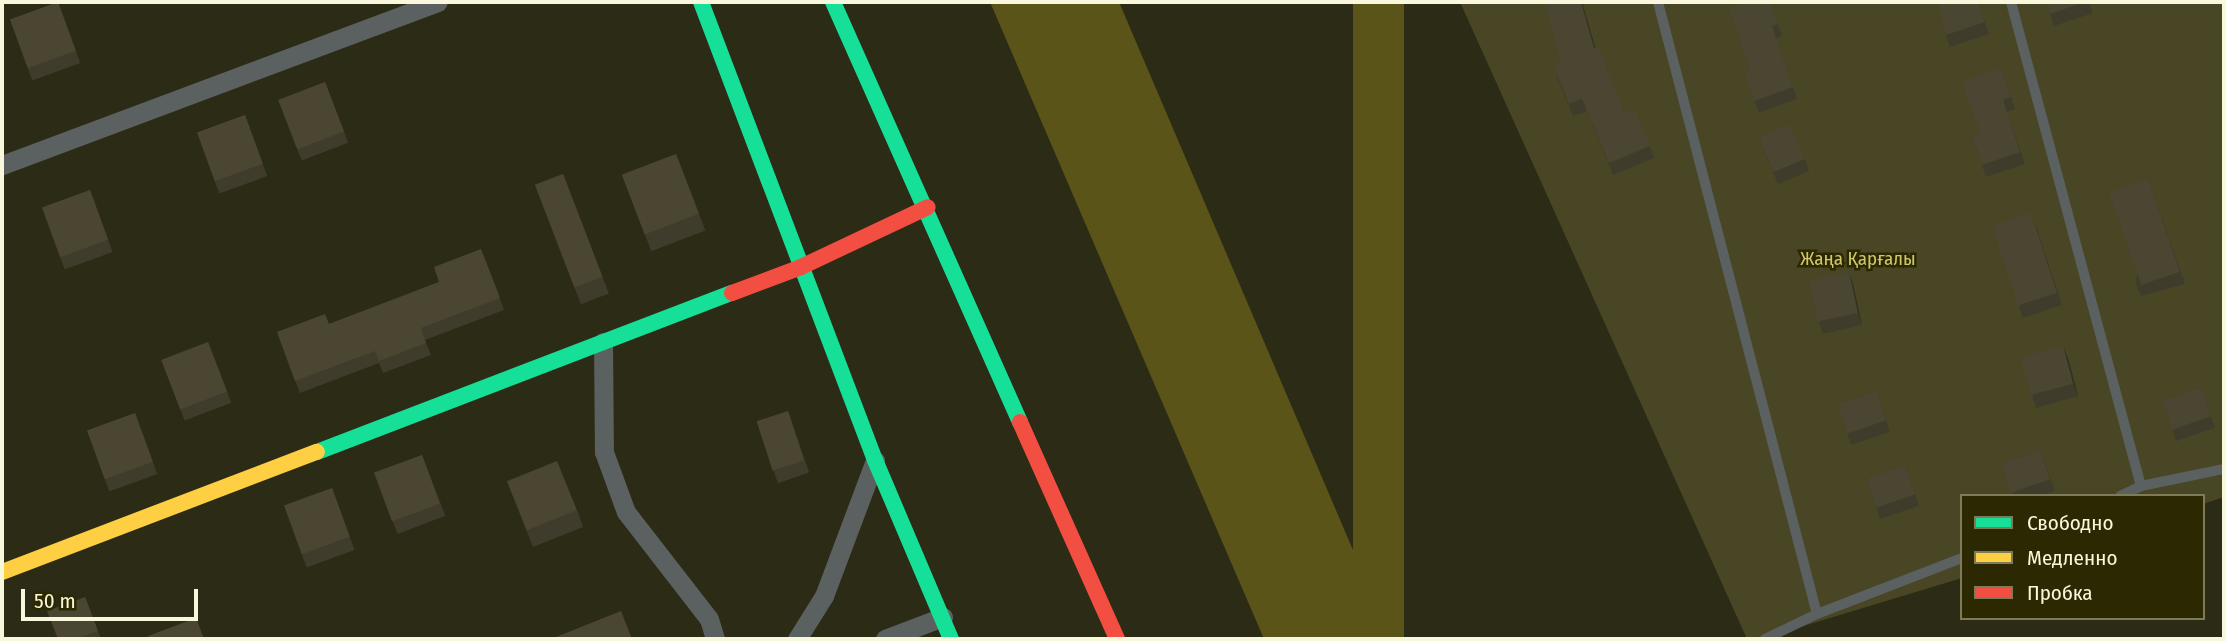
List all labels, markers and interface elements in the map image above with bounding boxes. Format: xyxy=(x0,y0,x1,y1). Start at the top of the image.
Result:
park label: Жаңа Қарғалы xyxy=(1800,248,1916,270)
legend xyxy=(1960,494,2205,620)
text: Свободно xyxy=(2027,510,2113,536)
text: Медленно xyxy=(2027,545,2117,571)
scale bar xyxy=(24,574,201,618)
text: Пробка xyxy=(2027,580,2093,606)
text: 50 m xyxy=(34,588,76,614)

